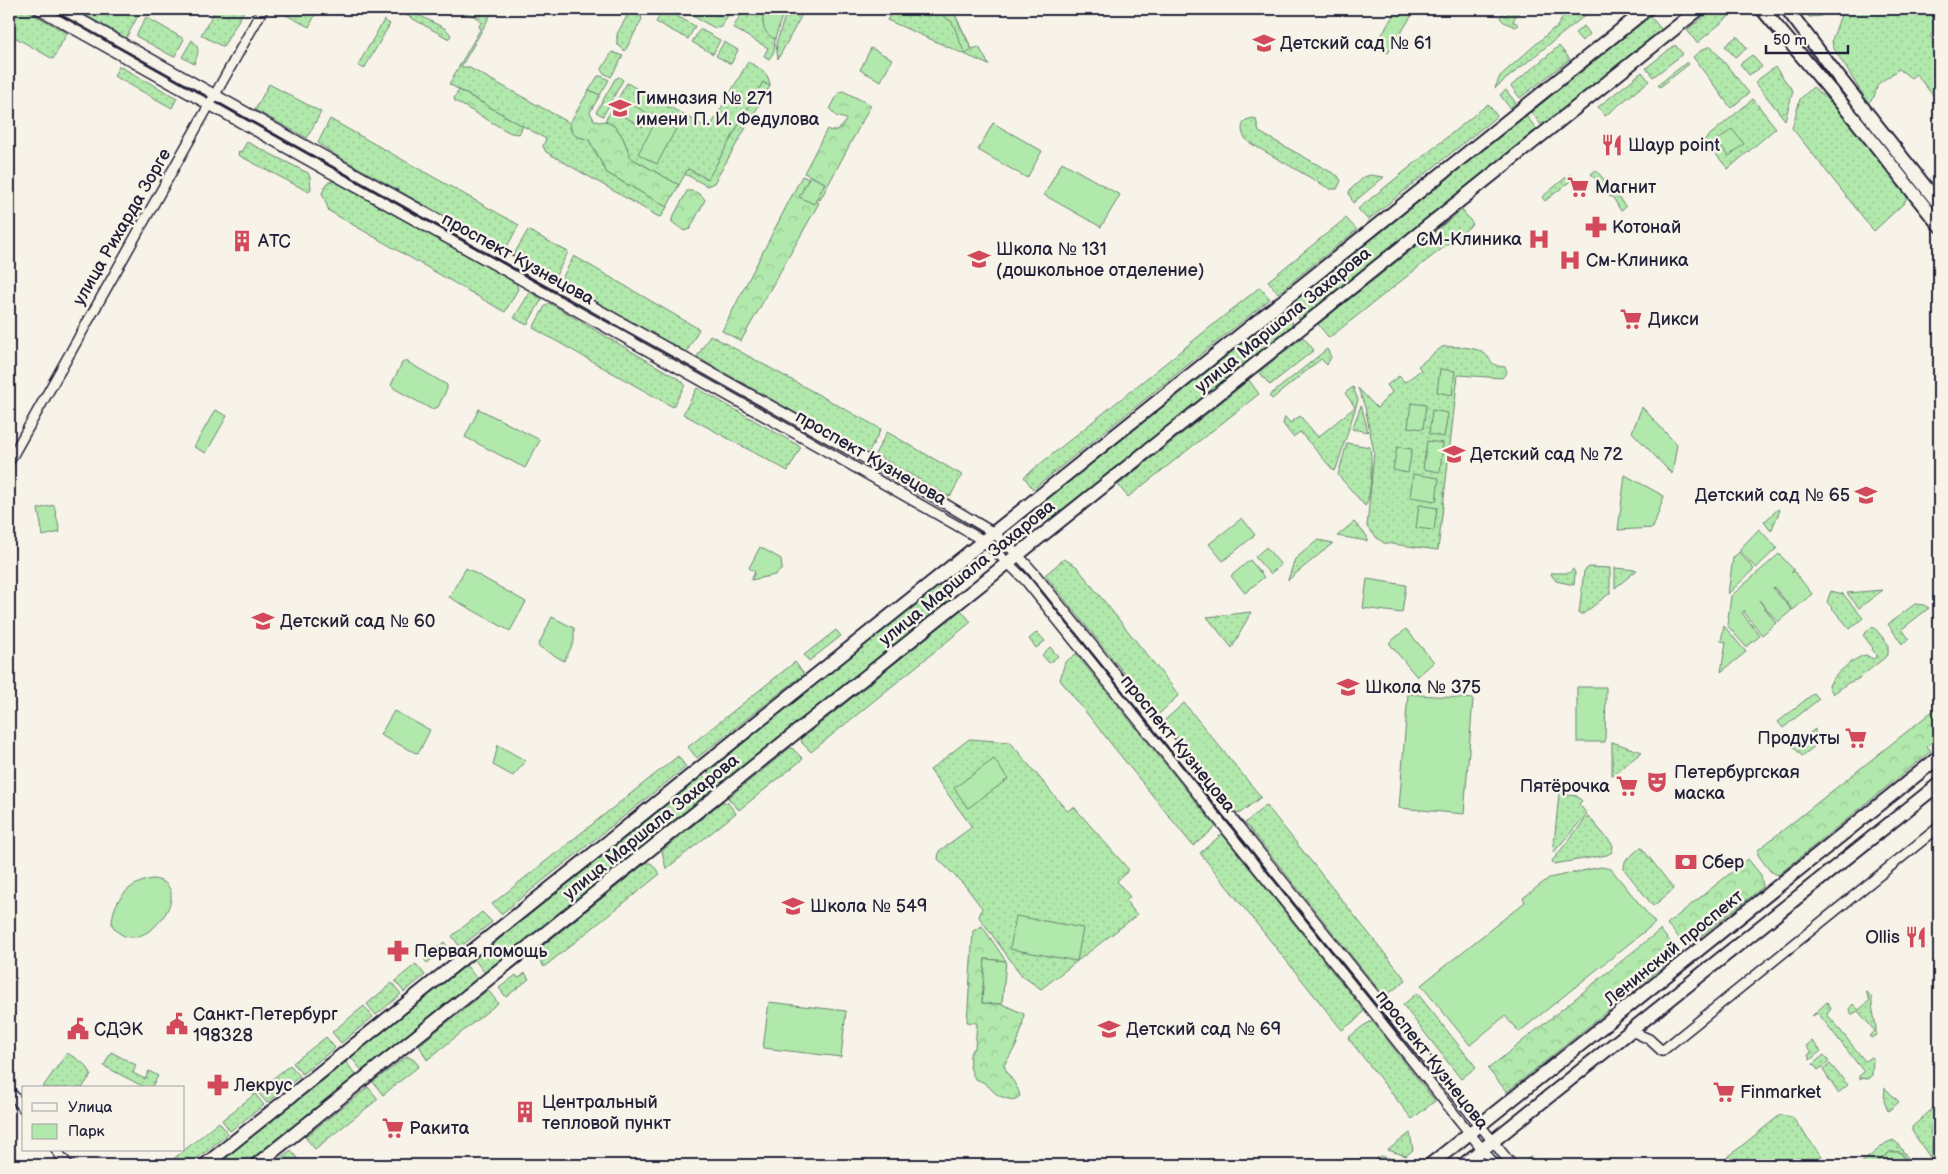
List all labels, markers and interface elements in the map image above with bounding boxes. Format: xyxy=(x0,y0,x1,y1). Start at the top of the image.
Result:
scale bar xyxy=(1766,22,1848,54)
school or university icon: Детский сад № 61 xyxy=(1251,30,1277,56)
text: 50 m xyxy=(1773,31,1807,50)
place label: Детский сад № 61 xyxy=(1280,33,1432,54)
place label: Гимназия № 271 имени П. И. Федулова xyxy=(636,88,820,130)
school or university icon: Гимназия № 271 имени П. И. Федулова xyxy=(607,95,633,121)
restaurant icon: Шаур point xyxy=(1599,132,1625,158)
place label: Шаур point xyxy=(1628,135,1720,156)
street label: улица Рихарда Зорге xyxy=(68,145,176,309)
supermarket icon: Магнит xyxy=(1565,174,1591,200)
place label: Магнит xyxy=(1595,177,1657,198)
street label: проспект Кузнецова xyxy=(438,208,598,310)
pharmacy icon: Котонай xyxy=(1583,214,1609,240)
place label: Котонай xyxy=(1612,217,1681,238)
hospital icon: СМ-Клиника xyxy=(1526,226,1552,252)
building icon: АТС xyxy=(229,228,255,254)
place label: СМ-Клиника xyxy=(1416,229,1522,250)
place label: АТС xyxy=(257,231,291,252)
place label: Школа № 131 (дошкольное отделение) xyxy=(996,239,1204,281)
street label: улица Маршала Захарова xyxy=(1191,242,1375,397)
school or university icon: Школа № 131 (дошкольное отделение) xyxy=(966,246,992,272)
hospital icon: См-Клиника xyxy=(1557,247,1583,273)
place label: См-Клиника xyxy=(1586,250,1689,271)
supermarket icon: Дикси xyxy=(1618,306,1644,332)
place label: Дикси xyxy=(1648,309,1699,330)
street label: проспект Кузнецова xyxy=(792,406,951,510)
school or university icon: Детский сад № 72 xyxy=(1441,441,1467,467)
place label: Детский сад № 72 xyxy=(1470,444,1623,465)
school or university icon: Детский сад № 65 xyxy=(1853,482,1879,508)
place label: Детский сад № 65 xyxy=(1695,485,1850,506)
street label: улица Маршала Захарова xyxy=(875,495,1059,650)
school or university icon: Детский сад № 60 xyxy=(250,608,276,634)
place label: Детский сад № 60 xyxy=(280,611,435,632)
street label: проспект Кузнецова xyxy=(1116,671,1240,817)
school or university icon: Школа № 375 xyxy=(1335,674,1361,700)
place label: Школа № 375 xyxy=(1365,677,1481,698)
supermarket icon: Продукты xyxy=(1843,725,1869,751)
place label: Продукты xyxy=(1757,728,1840,749)
street label: улица Маршала Захарова xyxy=(559,749,743,904)
place label: Петербургская маска xyxy=(1674,762,1800,804)
theatre icon: Петербургская маска xyxy=(1644,769,1670,795)
supermarket icon: Пятёрочка xyxy=(1614,773,1640,799)
place label: Пятёрочка xyxy=(1520,776,1610,797)
bank icon: Сбер xyxy=(1673,849,1699,875)
place label: Сбер xyxy=(1702,852,1744,873)
street label: Ленинский проспект xyxy=(1600,885,1748,1011)
school or university icon: Школа № 549 xyxy=(780,893,806,919)
place label: Школа № 549 xyxy=(810,896,928,917)
restaurant icon: Ollis xyxy=(1903,924,1929,950)
place label: Ollis xyxy=(1865,927,1900,948)
pharmacy icon: Первая помощь xyxy=(385,938,411,964)
place label: Первая помощь xyxy=(414,941,547,962)
street label: проспект Кузнецова xyxy=(1371,986,1493,1134)
place label: Санкт-Петербург 198328 xyxy=(193,1004,338,1046)
public building icon: Санкт-Петербург 198328 xyxy=(164,1011,190,1037)
public building icon: СДЭК xyxy=(65,1016,91,1042)
school or university icon: Детский сад № 69 xyxy=(1096,1016,1122,1042)
place label: СДЭК xyxy=(94,1019,143,1040)
place label: Детский сад № 69 xyxy=(1126,1019,1281,1040)
pharmacy icon: Лекрус xyxy=(205,1072,231,1098)
place label: Лекрус xyxy=(233,1075,292,1096)
supermarket icon: Finmarket xyxy=(1711,1079,1737,1105)
place label: Finmarket xyxy=(1740,1082,1822,1103)
legend xyxy=(22,1086,185,1152)
place label: Центральный тепловой пункт xyxy=(542,1092,672,1134)
text: Улица xyxy=(68,1098,113,1117)
building icon: Центральный тепловой пункт xyxy=(512,1099,538,1125)
supermarket icon: Ракита xyxy=(380,1115,406,1141)
place label: Ракита xyxy=(409,1118,470,1139)
text: Парк xyxy=(68,1122,105,1141)

